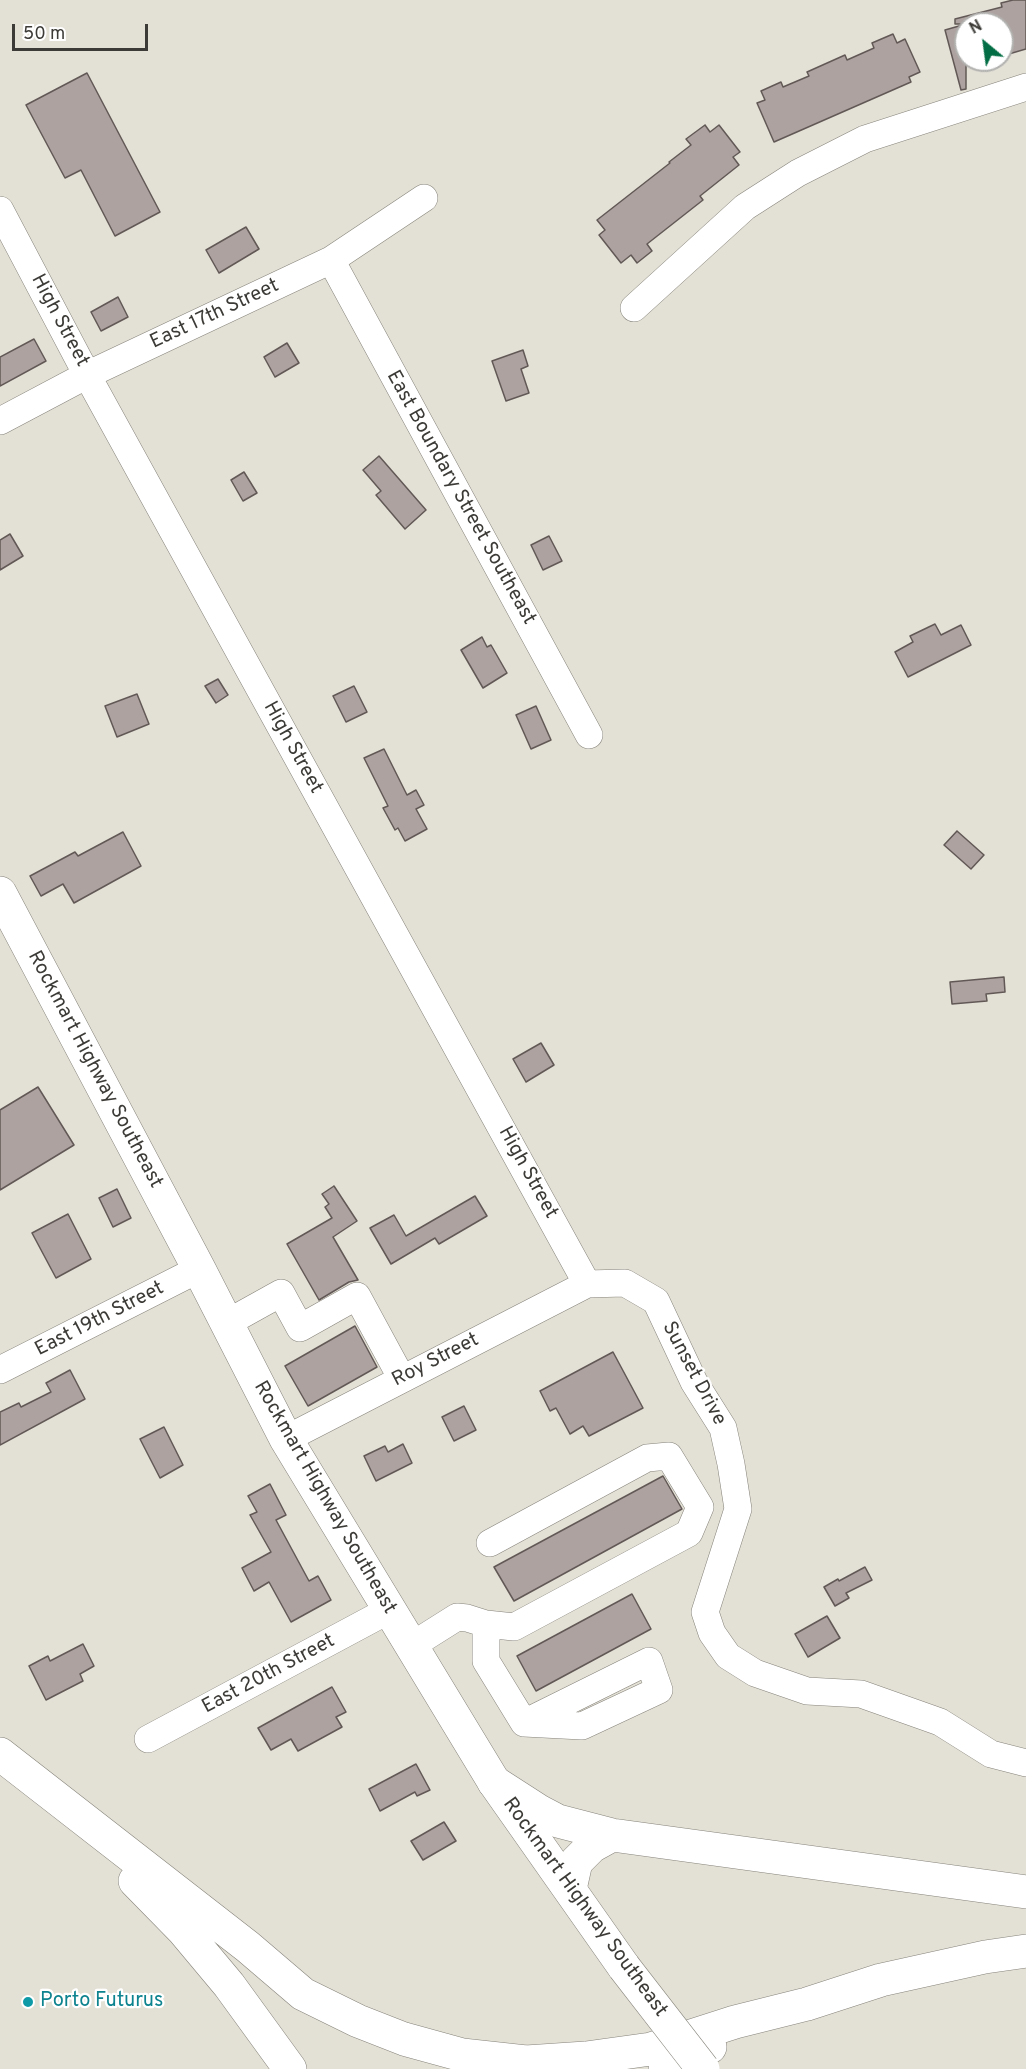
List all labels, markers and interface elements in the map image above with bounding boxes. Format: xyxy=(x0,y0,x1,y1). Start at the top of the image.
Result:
scale bar xyxy=(15,12,152,50)
north arrow xyxy=(954,12,1014,72)
text: N xyxy=(966,16,986,40)
text: 50 m xyxy=(23,23,65,46)
street label: High Street xyxy=(25,271,93,371)
street label: East 17th Street xyxy=(147,275,283,355)
street label: East Boundary Street Southeast xyxy=(380,367,540,629)
street label: High Street xyxy=(257,698,327,798)
street label: Rockmart Highway Southeast xyxy=(21,947,167,1193)
street label: High Street xyxy=(492,1123,562,1223)
street label: East 19th Street xyxy=(32,1277,168,1363)
street label: Sunset Drive xyxy=(656,1318,730,1430)
street label: Roy Street xyxy=(389,1329,483,1393)
street label: Rockmart Highway Southeast xyxy=(247,1377,401,1619)
street label: East 20th Street xyxy=(198,1630,340,1720)
street label: Rockmart Highway Southeast xyxy=(496,1794,672,2022)
place label: Porto Futurus xyxy=(40,1990,163,2014)
marker: Porto Futurus xyxy=(21,1995,35,2009)

